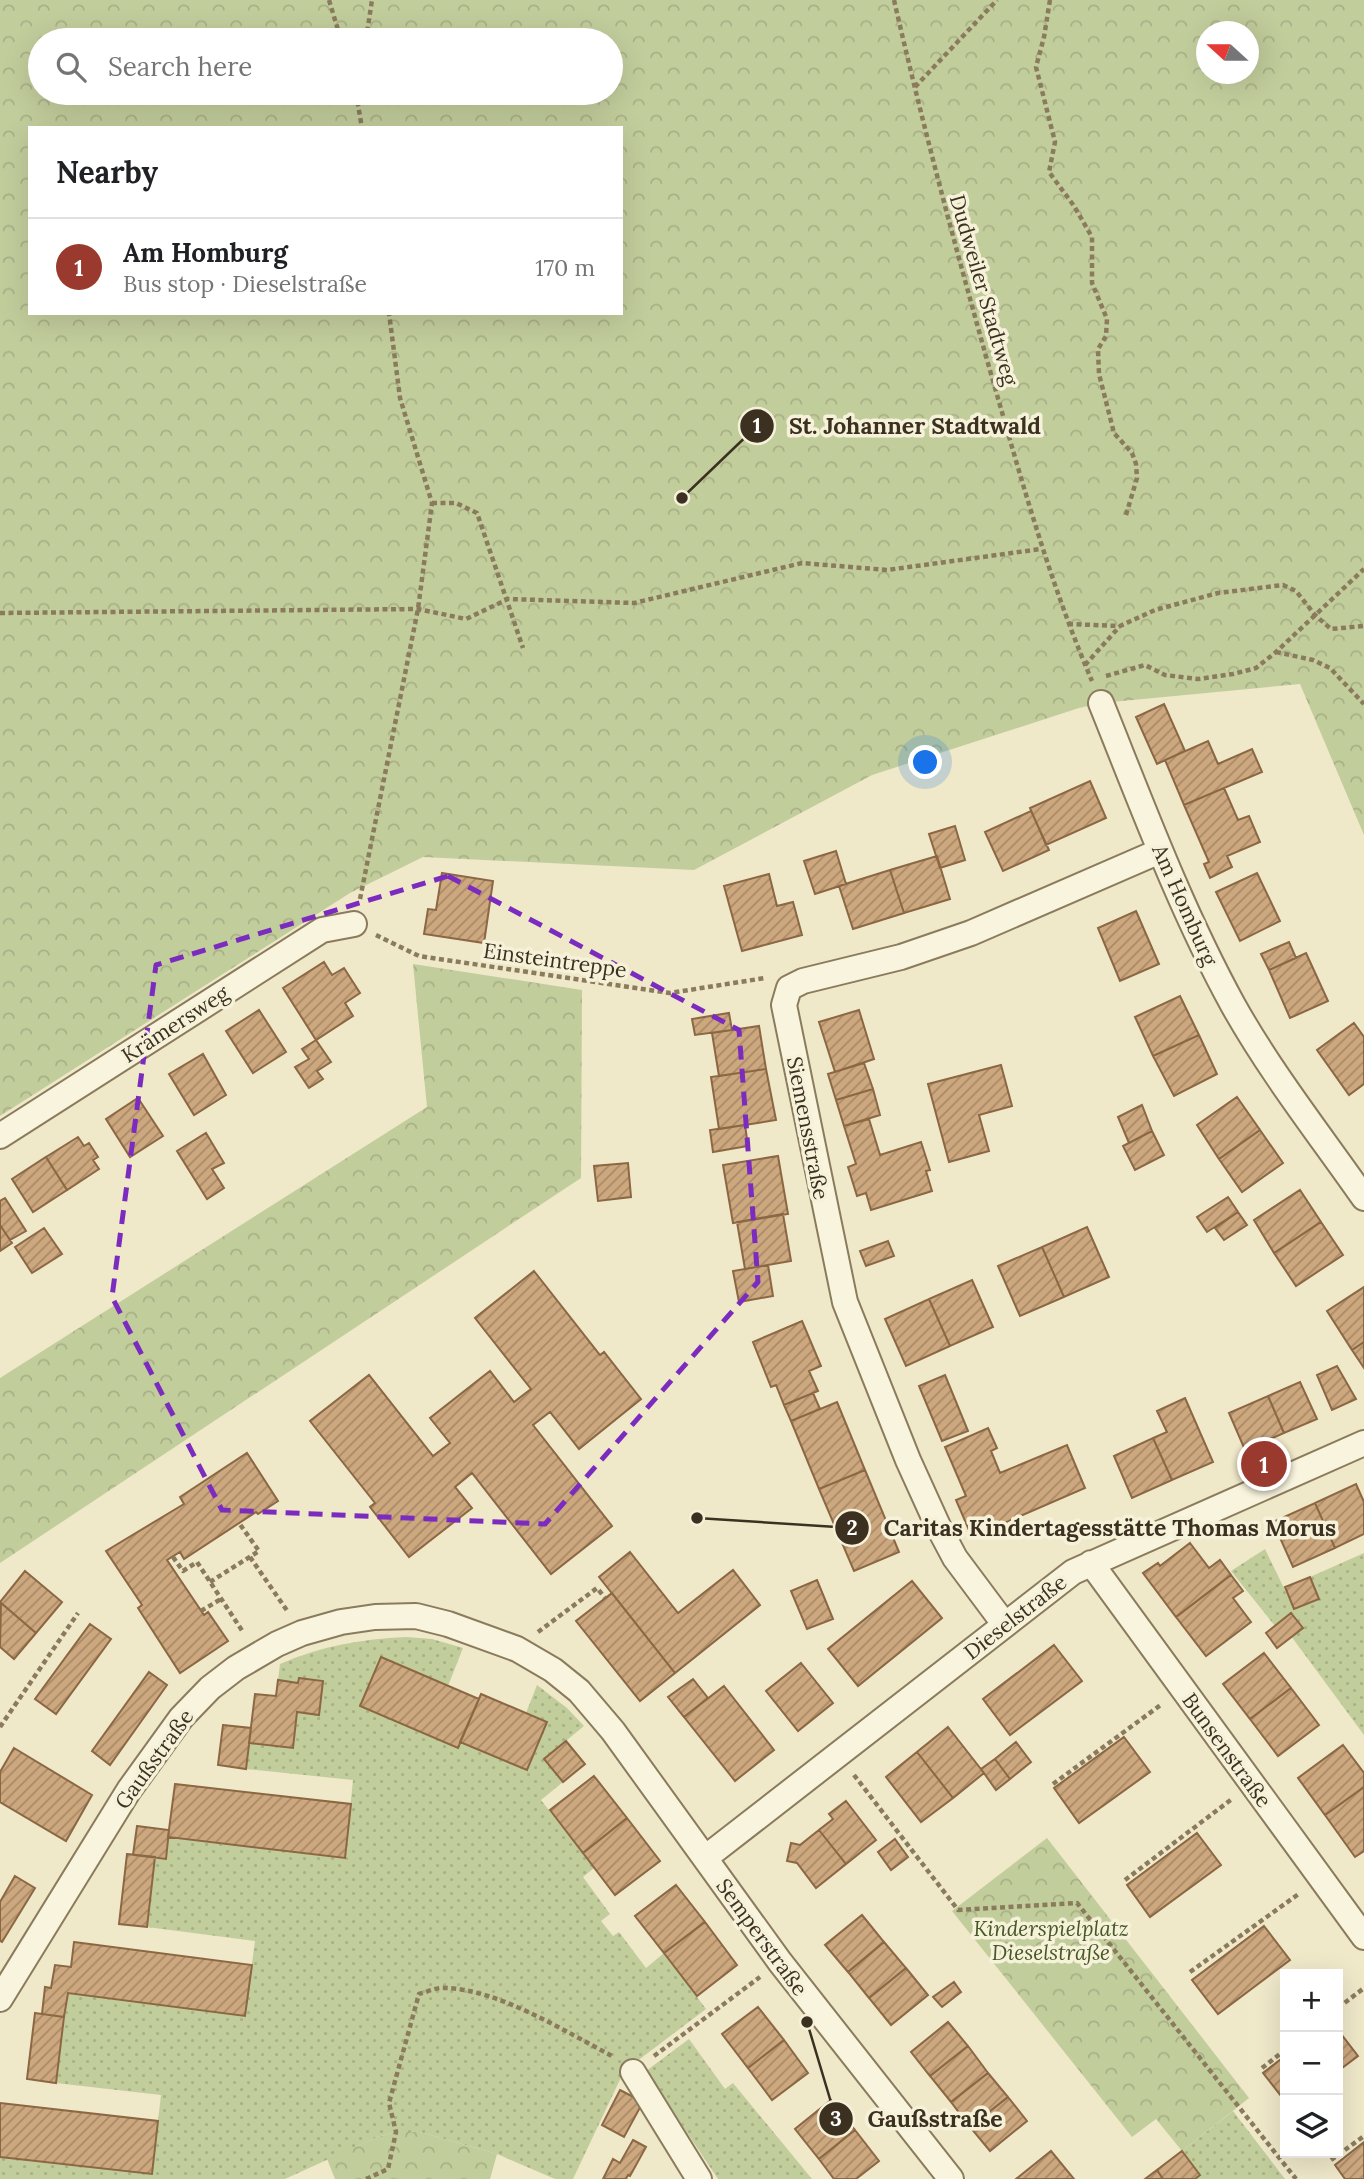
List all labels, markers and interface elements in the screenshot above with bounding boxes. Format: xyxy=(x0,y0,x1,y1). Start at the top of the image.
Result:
north arrow xyxy=(1196,21,1259,84)
search box xyxy=(28,28,623,105)
icon: search xyxy=(52,48,90,86)
text: Search here xyxy=(108,50,252,83)
text: Nearby xyxy=(56,153,158,191)
street label: Dudweiler Stadtweg xyxy=(944,191,1024,389)
text: Am Homburg xyxy=(123,236,288,269)
text: 1 xyxy=(74,253,84,282)
text: 170 m xyxy=(535,253,595,282)
text: Bus stop · Dieselstraße xyxy=(123,269,367,298)
callout: St. Johanner Stadtwald xyxy=(740,404,1055,448)
text: St. Johanner Stadtwald xyxy=(789,411,1041,440)
text: 1 xyxy=(753,412,761,439)
your location xyxy=(908,745,942,779)
street label: Am Homburg xyxy=(1146,839,1224,970)
street label: Einsteintreppe xyxy=(482,937,628,983)
street label: Krämersweg xyxy=(116,979,234,1069)
street label: Siemensstraße xyxy=(781,1054,835,1202)
pin: 1 xyxy=(1241,1438,1287,1490)
callout: Caritas Kindertagesstätte Thomas Morus xyxy=(835,1506,1350,1550)
text: Caritas Kindertagesstätte Thomas Morus xyxy=(884,1513,1336,1542)
text: 2 xyxy=(846,1514,858,1541)
street label: Dieselstraße xyxy=(958,1568,1072,1666)
street label: Bunsenstraße xyxy=(1176,1687,1278,1813)
street label: Gaußstraße xyxy=(109,1704,199,1814)
street label: Semperstraße xyxy=(710,1873,814,2001)
park label: Kinderspielplatz Dieselstraße xyxy=(973,1915,1129,1966)
map controls xyxy=(1280,1969,1343,2158)
button: + xyxy=(1280,1969,1343,2032)
button: − xyxy=(1280,2032,1343,2095)
button: layers xyxy=(1280,2095,1343,2158)
callout: Gaußstraße xyxy=(819,2097,1017,2141)
text: Gaußstraße xyxy=(867,2104,1003,2133)
text: 3 xyxy=(830,2105,842,2132)

